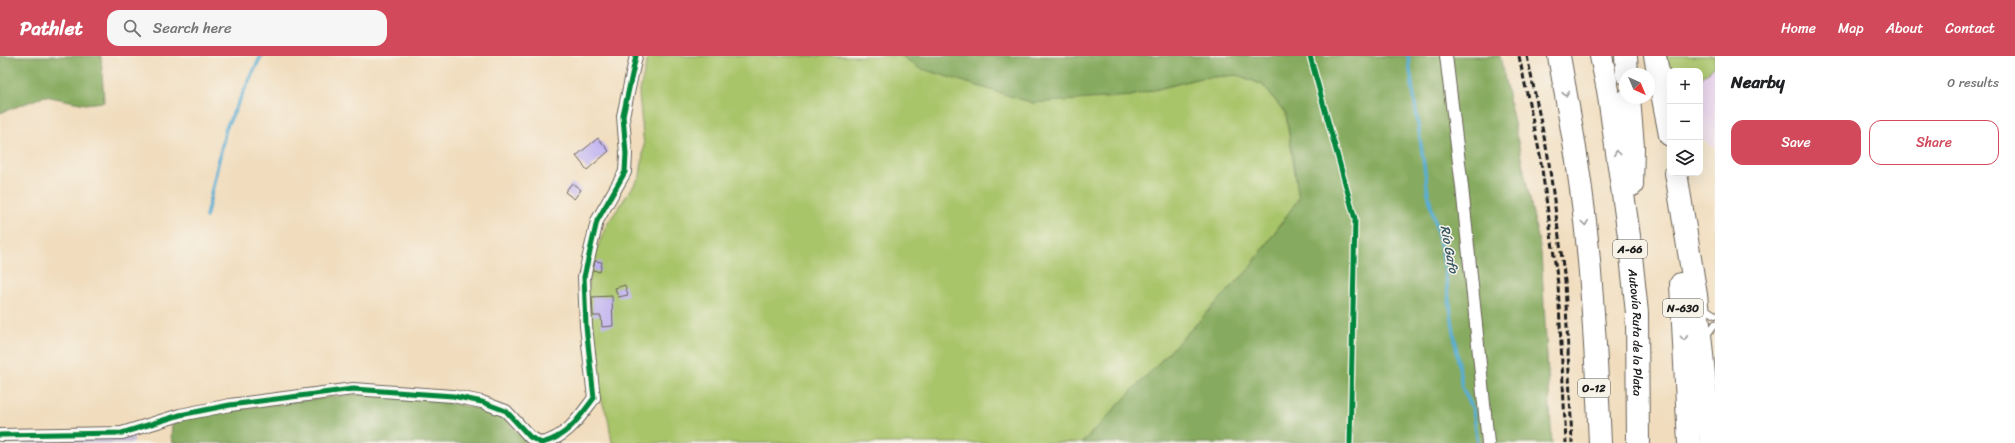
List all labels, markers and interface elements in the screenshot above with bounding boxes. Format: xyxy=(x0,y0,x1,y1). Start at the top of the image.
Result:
search box xyxy=(107,10,387,46)
text: Pathlet xyxy=(20,12,83,45)
text: Search here xyxy=(153,15,232,41)
text: Home xyxy=(1781,16,1816,41)
text: Map xyxy=(1838,16,1864,41)
text: About xyxy=(1886,16,1923,41)
text: Contact xyxy=(1945,16,1995,41)
icon: search xyxy=(121,17,143,39)
text: Nearby xyxy=(1731,67,1785,97)
north arrow xyxy=(1619,68,1655,104)
map controls xyxy=(1667,68,1703,176)
button: + xyxy=(1667,68,1703,104)
text: 0 results xyxy=(1947,71,1999,94)
one-way arrow xyxy=(1562,91,1570,97)
button: − xyxy=(1667,104,1703,140)
button: Save xyxy=(1731,120,1861,165)
button: Share xyxy=(1869,120,1999,165)
button: layers xyxy=(1667,140,1703,176)
one-way arrow xyxy=(1613,150,1622,156)
one-way arrow xyxy=(1580,220,1589,226)
water label: Río Gafo xyxy=(1434,223,1466,277)
road number: A-66 xyxy=(1613,240,1647,258)
street label: Autovía Ruta de la Plata xyxy=(1621,267,1649,396)
road number: N-630 xyxy=(1663,299,1703,317)
one-way arrow xyxy=(1680,335,1689,341)
road number: O-12 xyxy=(1578,379,1610,397)

